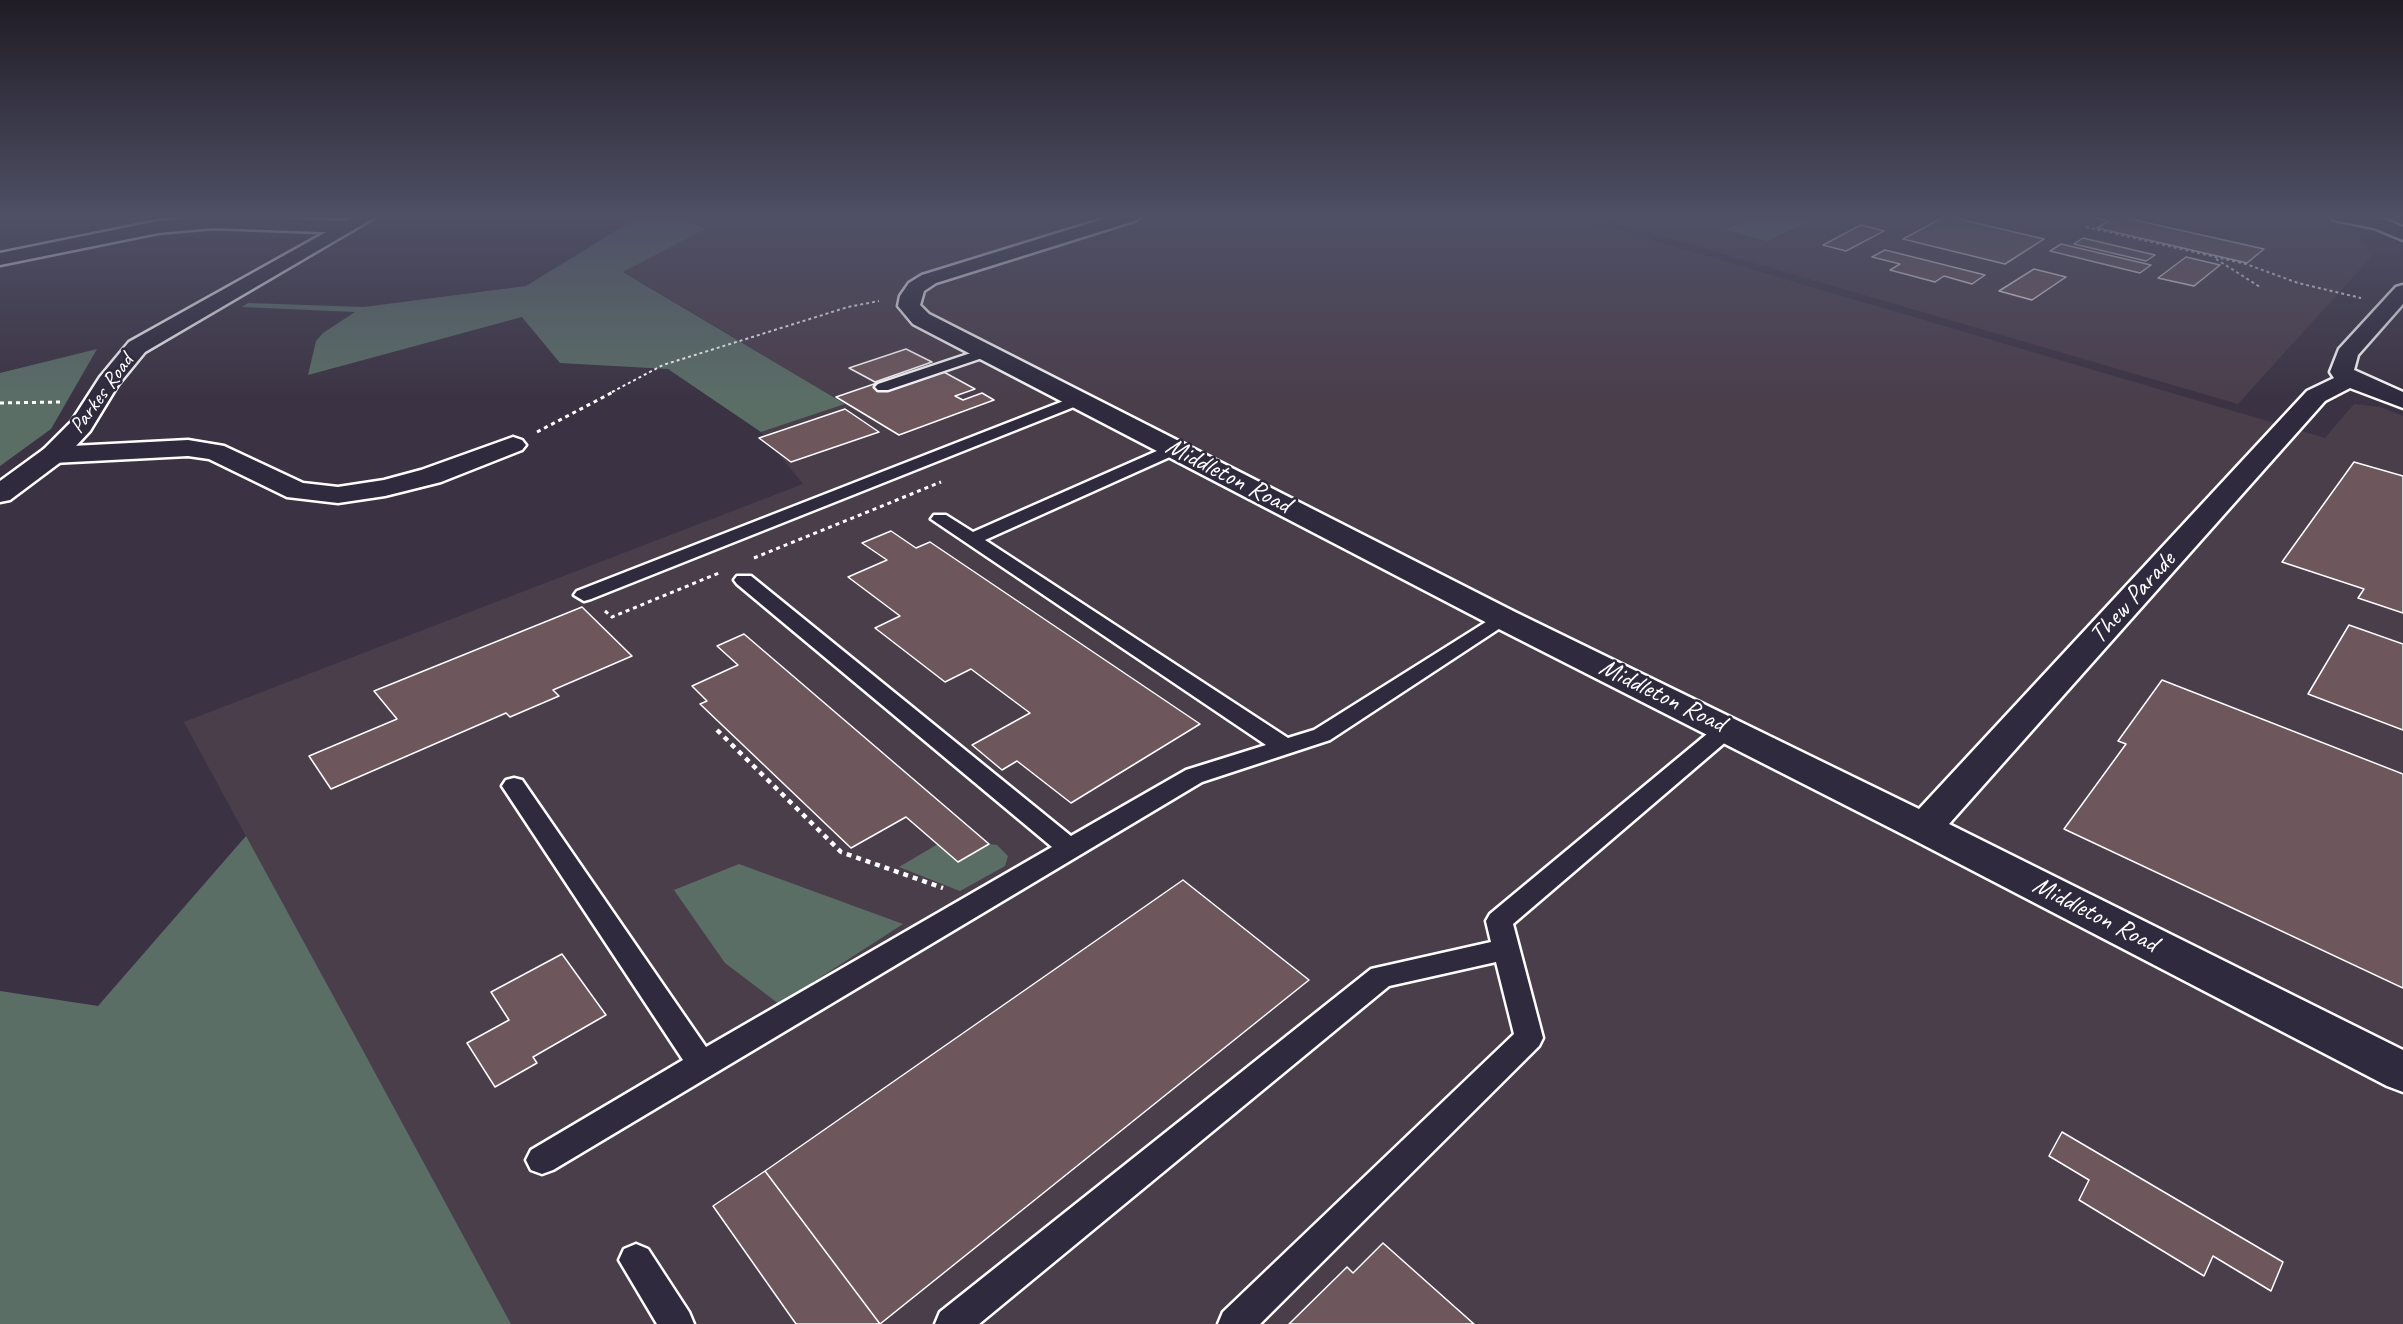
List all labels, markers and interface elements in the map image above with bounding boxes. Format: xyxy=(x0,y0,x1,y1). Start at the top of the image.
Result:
street label: Parkes Road xyxy=(64,349,140,439)
street label: Middleton Road xyxy=(1160,431,1296,521)
street label: Thew Parade xyxy=(2083,545,2183,651)
street label: Middleton Road xyxy=(1594,652,1730,740)
street label: Middleton Road xyxy=(2027,870,2163,960)

